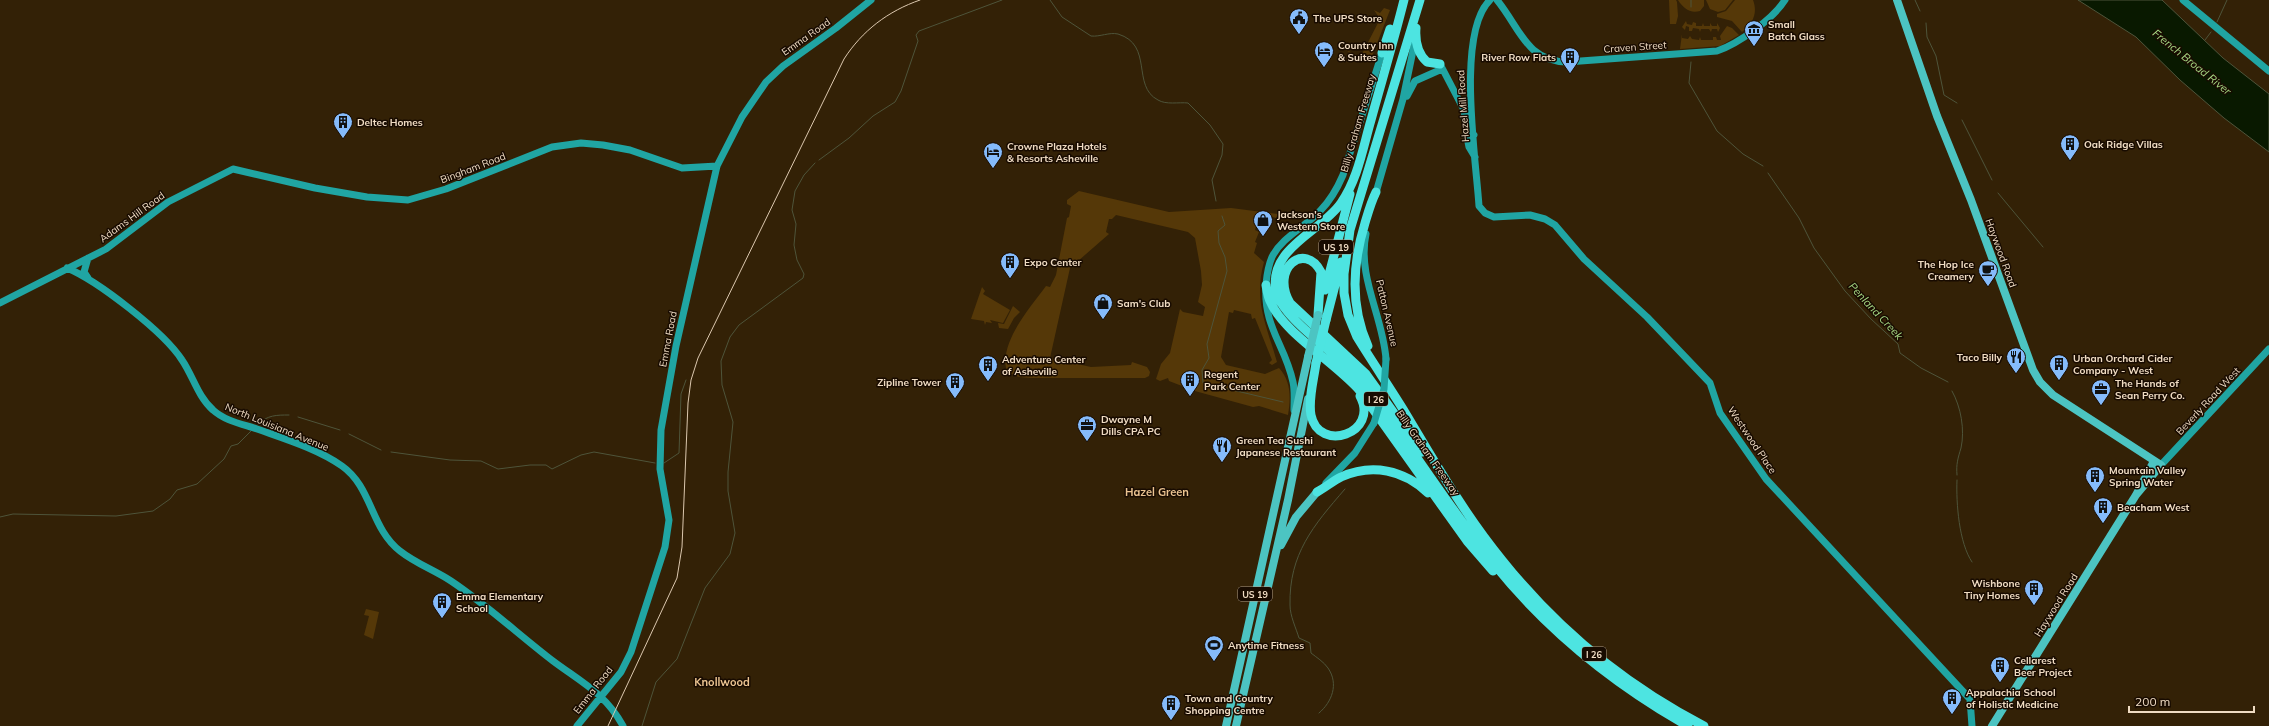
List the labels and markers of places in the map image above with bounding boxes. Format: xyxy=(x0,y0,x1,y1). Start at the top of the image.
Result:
public building icon: The UPS Store xyxy=(1288,7,1310,35)
place label: The UPS Store xyxy=(1313,12,1383,25)
place label: Small Batch Glass xyxy=(1768,18,1825,43)
museum icon: Small Batch Glass xyxy=(1743,19,1765,47)
place label: Country Inn & Suites xyxy=(1338,39,1394,64)
hotel icon: Country Inn & Suites xyxy=(1313,40,1335,68)
building icon: River Row Flats xyxy=(1559,46,1581,74)
place label: River Row Flats xyxy=(1481,51,1556,64)
building icon: Deltec Homes xyxy=(332,111,354,139)
place label: Deltec Homes xyxy=(357,116,423,129)
building icon: Oak Ridge Villas xyxy=(2059,133,2081,161)
place label: Oak Ridge Villas xyxy=(2084,138,2163,151)
place label: Crowne Plaza Hotels & Resorts Asheville xyxy=(1007,140,1107,165)
hotel icon: Crowne Plaza Hotels & Resorts Asheville xyxy=(982,141,1004,169)
place label: Jackson's Western Store xyxy=(1277,208,1346,233)
shop icon: Jackson's Western Store xyxy=(1252,209,1274,237)
building icon: Expo Center xyxy=(999,251,1021,279)
place label: Expo Center xyxy=(1024,256,1082,269)
place label: The Hop Ice Creamery xyxy=(1918,258,1975,283)
cafe icon: The Hop Ice Creamery xyxy=(1977,259,1999,287)
shop icon: Sam's Club xyxy=(1092,292,1114,320)
place label: Sam's Club xyxy=(1117,297,1170,310)
restaurant icon: Taco Billy xyxy=(2005,346,2027,374)
place label: Taco Billy xyxy=(1957,351,2003,364)
place label: Urban Orchard Cider Company - West xyxy=(2073,352,2172,377)
place label: Adventure Center of Asheville xyxy=(1002,353,1086,378)
building icon: Urban Orchard Cider Company - West xyxy=(2048,353,2070,381)
building icon: Adventure Center of Asheville xyxy=(977,354,999,382)
place label: Regent Park Center xyxy=(1204,368,1260,393)
building icon: Regent Park Center xyxy=(1179,369,1201,397)
building icon: Zipline Tower xyxy=(944,371,966,399)
place label: Zipline Tower xyxy=(877,376,941,389)
place label: The Hands of Sean Perry Co. xyxy=(2115,377,2185,402)
office icon: The Hands of Sean Perry Co. xyxy=(2090,378,2112,406)
place label: Dwayne M Dills CPA PC xyxy=(1101,413,1161,438)
office icon: Dwayne M Dills CPA PC xyxy=(1076,414,1098,442)
place label: Green Tea Sushi Japanese Restaurant xyxy=(1236,434,1336,459)
restaurant icon: Green Tea Sushi Japanese Restaurant xyxy=(1211,435,1233,463)
place label: Mountain Valley Spring Water xyxy=(2109,464,2186,489)
building icon: Mountain Valley Spring Water xyxy=(2084,465,2106,493)
building icon: Beacham West xyxy=(2092,496,2114,524)
place label: Beacham West xyxy=(2117,501,2190,514)
place label: Wishbone Tiny Homes xyxy=(1964,577,2021,602)
building icon: Wishbone Tiny Homes xyxy=(2023,578,2045,606)
place label: Emma Elementary School xyxy=(456,590,544,615)
building icon: Emma Elementary School xyxy=(431,591,453,619)
sports icon: Anytime Fitness xyxy=(1203,634,1225,662)
place label: Anytime Fitness xyxy=(1228,639,1304,652)
place label: Cellarest Beer Project xyxy=(2014,654,2072,679)
building icon: Cellarest Beer Project xyxy=(1989,655,2011,683)
place label: Appalachia School of Holistic Medicine xyxy=(1966,686,2059,711)
building icon: Appalachia School of Holistic Medicine xyxy=(1941,687,1963,715)
place label: Town and Country Shopping Centre xyxy=(1185,692,1273,717)
building icon: Town and Country Shopping Centre xyxy=(1160,693,1182,721)

